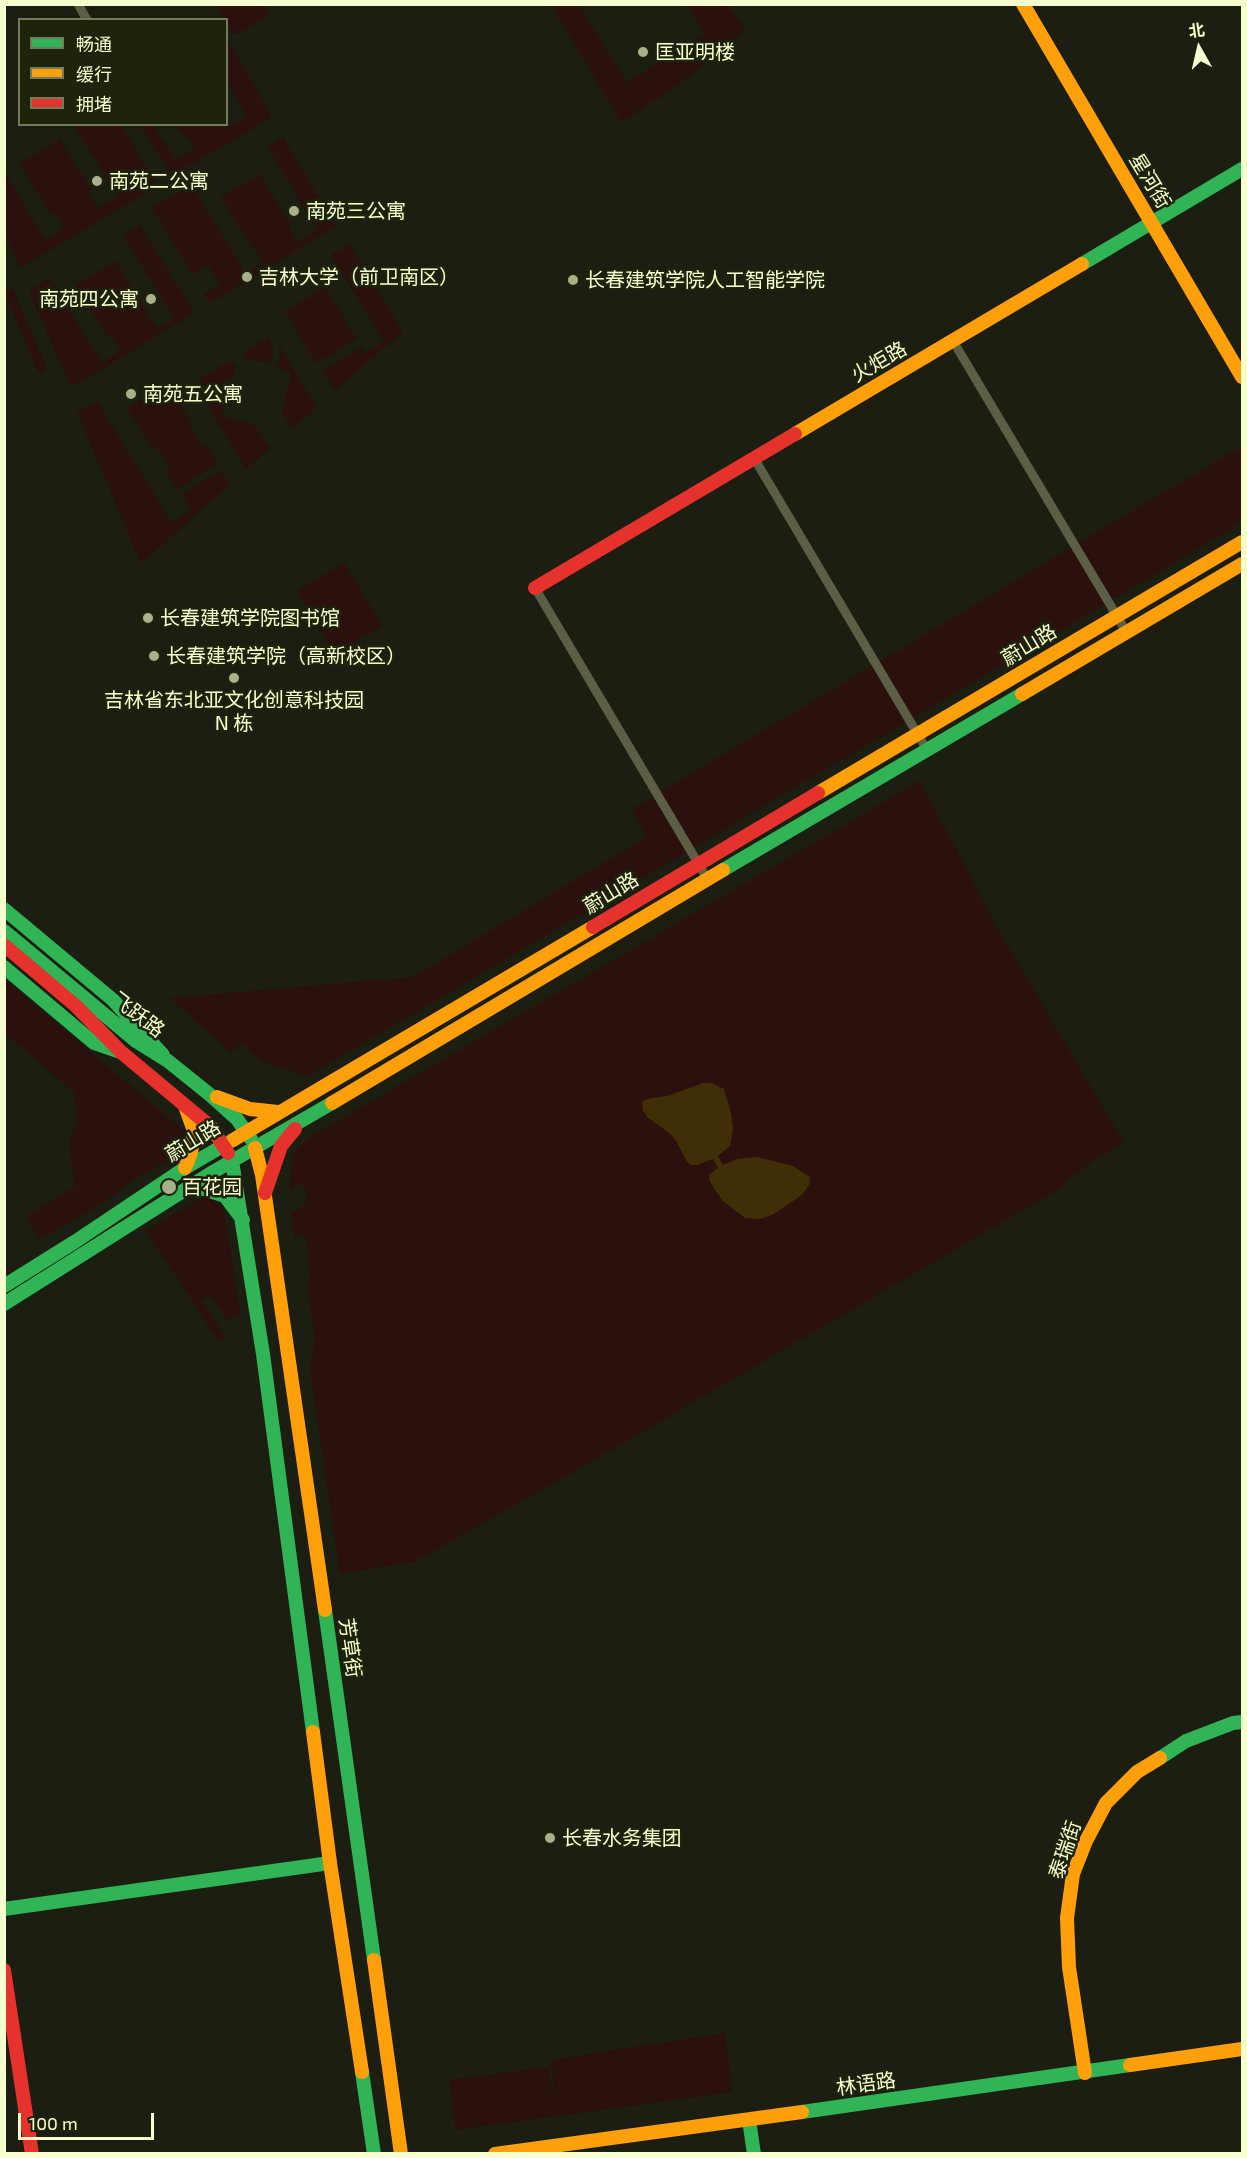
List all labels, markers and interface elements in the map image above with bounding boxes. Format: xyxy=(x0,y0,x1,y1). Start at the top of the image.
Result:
legend xyxy=(18,18,228,126)
north arrow xyxy=(1169,18,1229,78)
text: 北 xyxy=(1187,19,1206,40)
text: 畅通 xyxy=(76,33,112,55)
place label: 匡亚明楼 xyxy=(655,40,735,64)
marker: 匡亚明楼 xyxy=(636,45,650,59)
text: 缓行 xyxy=(76,63,112,85)
text: 拥堵 xyxy=(76,93,112,115)
street label: 星河街 xyxy=(1124,149,1176,213)
place label: 南苑二公寓 xyxy=(109,169,209,193)
marker: 南苑二公寓 xyxy=(90,174,104,188)
place label: 南苑三公寓 xyxy=(306,199,406,223)
marker: 南苑三公寓 xyxy=(287,204,301,218)
place label: 吉林大学（前卫南区） xyxy=(259,265,459,289)
place label: 长春建筑学院人工智能学院 xyxy=(585,268,825,292)
marker: 吉林大学（前卫南区） xyxy=(240,270,254,284)
marker: 长春建筑学院人工智能学院 xyxy=(566,273,580,287)
place label: 南苑四公寓 xyxy=(39,287,139,311)
marker: 南苑四公寓 xyxy=(144,292,158,306)
street label: 火炬路 xyxy=(847,337,911,387)
place label: 南苑五公寓 xyxy=(143,382,243,406)
marker: 南苑五公寓 xyxy=(124,387,138,401)
place label: 长春建筑学院图书馆 xyxy=(160,606,340,630)
marker: 长春建筑学院图书馆 xyxy=(141,611,155,625)
street label: 蔚山路 xyxy=(997,619,1061,671)
place label: 长春建筑学院（高新校区） xyxy=(166,644,406,668)
marker: 长春建筑学院（高新校区） xyxy=(147,649,161,663)
marker: 吉林省东北亚文化创意科技园 N 栋 xyxy=(227,671,241,685)
place label: 吉林省东北亚文化创意科技园 N 栋 xyxy=(104,688,364,735)
street label: 蔚山路 xyxy=(579,867,643,919)
street label: 飞跃路 xyxy=(107,987,169,1043)
street label: 蔚山路 xyxy=(161,1115,225,1167)
place label: 百花园 xyxy=(182,1175,242,1199)
marker: 百花园 xyxy=(160,1178,178,1196)
street label: 芳草街 xyxy=(334,1617,366,1679)
street label: 泰瑞街 xyxy=(1044,1818,1086,1882)
place label: 长春水务集团 xyxy=(562,1826,682,1850)
marker: 长春水务集团 xyxy=(543,1831,557,1845)
street label: 林语路 xyxy=(835,2068,897,2100)
scale bar xyxy=(21,2101,158,2139)
text: 100 m xyxy=(29,2112,78,2134)

